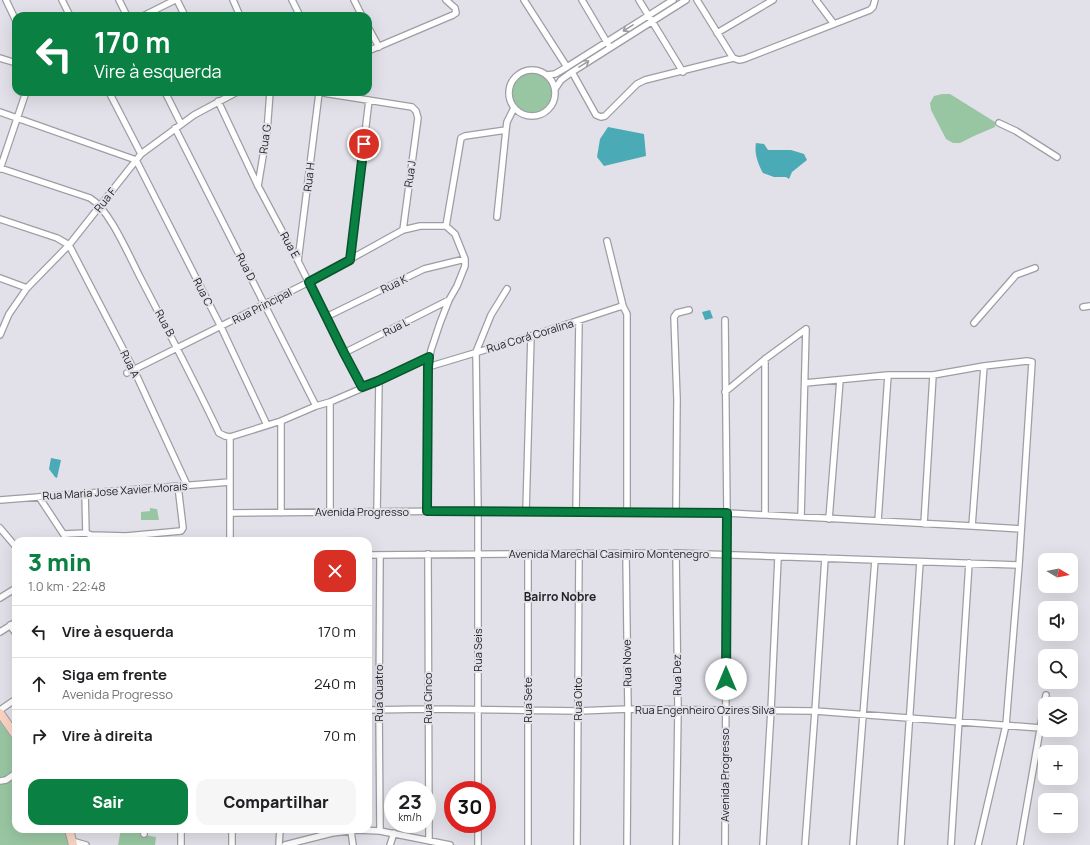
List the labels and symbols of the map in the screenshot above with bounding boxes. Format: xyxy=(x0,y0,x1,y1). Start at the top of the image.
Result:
one-way arrow xyxy=(623,24,634,32)
one-way arrow xyxy=(579,60,590,68)
street label: Rua G xyxy=(255,123,274,155)
pin xyxy=(347,127,381,161)
street label: Rua J xyxy=(400,160,419,188)
street label: Rua H xyxy=(299,161,318,192)
street label: Rua F xyxy=(90,184,119,215)
street label: Rua E xyxy=(277,229,304,261)
street label: Rua D xyxy=(233,250,260,283)
street label: Rua K xyxy=(378,270,410,296)
street label: Rua C xyxy=(190,275,217,309)
street label: Rua Principal xyxy=(229,284,294,327)
street label: Rua B xyxy=(152,307,179,339)
street label: Rua L xyxy=(380,313,412,339)
street label: Rua Corá Coralina xyxy=(485,315,575,356)
street label: Rua A xyxy=(117,348,144,380)
street label: Rua Maria Jose Xavier Morais xyxy=(42,478,188,503)
street label: Avenida Progresso xyxy=(315,504,409,519)
street label: Avenida Marechal Casimiro Montenegro xyxy=(509,546,710,561)
north arrow xyxy=(1038,553,1078,593)
district label: Bairro Nobre xyxy=(524,588,596,605)
street label: Rua Seis xyxy=(470,628,485,672)
street label: Rua Nove xyxy=(619,639,634,687)
street label: Rua Dez xyxy=(669,654,684,696)
position arrow xyxy=(705,658,747,700)
street label: Rua Quatro xyxy=(371,664,386,722)
street label: Rua Cinco xyxy=(420,672,435,724)
street label: Rua Sete xyxy=(520,677,535,723)
street label: Rua Oito xyxy=(570,677,585,721)
street label: Rua Engenheiro Ozires Silva xyxy=(635,702,775,717)
street label: Avenida Progresso xyxy=(717,728,732,822)
speed limit sign: 30 xyxy=(444,781,496,833)

